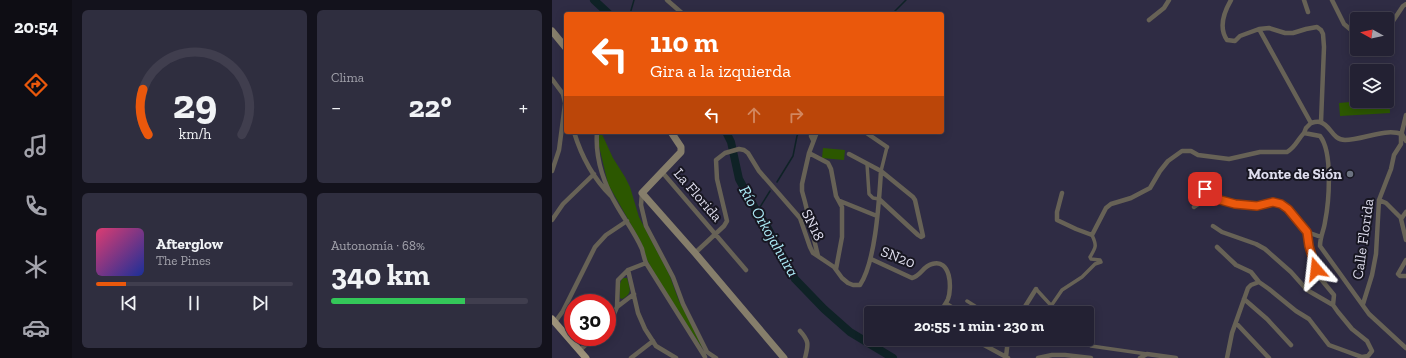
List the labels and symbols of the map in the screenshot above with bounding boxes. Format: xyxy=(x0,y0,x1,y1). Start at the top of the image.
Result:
north arrow xyxy=(1350,12,1394,56)
street label: La Florida xyxy=(670,165,726,225)
place label: Monte de Sión xyxy=(1248,165,1342,183)
marker: Monte de Sión xyxy=(1345,169,1355,179)
pin xyxy=(1188,172,1222,206)
water label: Río Orkojahuira xyxy=(735,182,803,280)
street label: Calle Florida xyxy=(1348,197,1378,281)
street label: SN18 xyxy=(798,206,828,244)
street label: SN20 xyxy=(878,242,918,272)
position arrow xyxy=(1295,248,1337,290)
speed limit sign: 30 xyxy=(564,294,616,346)

